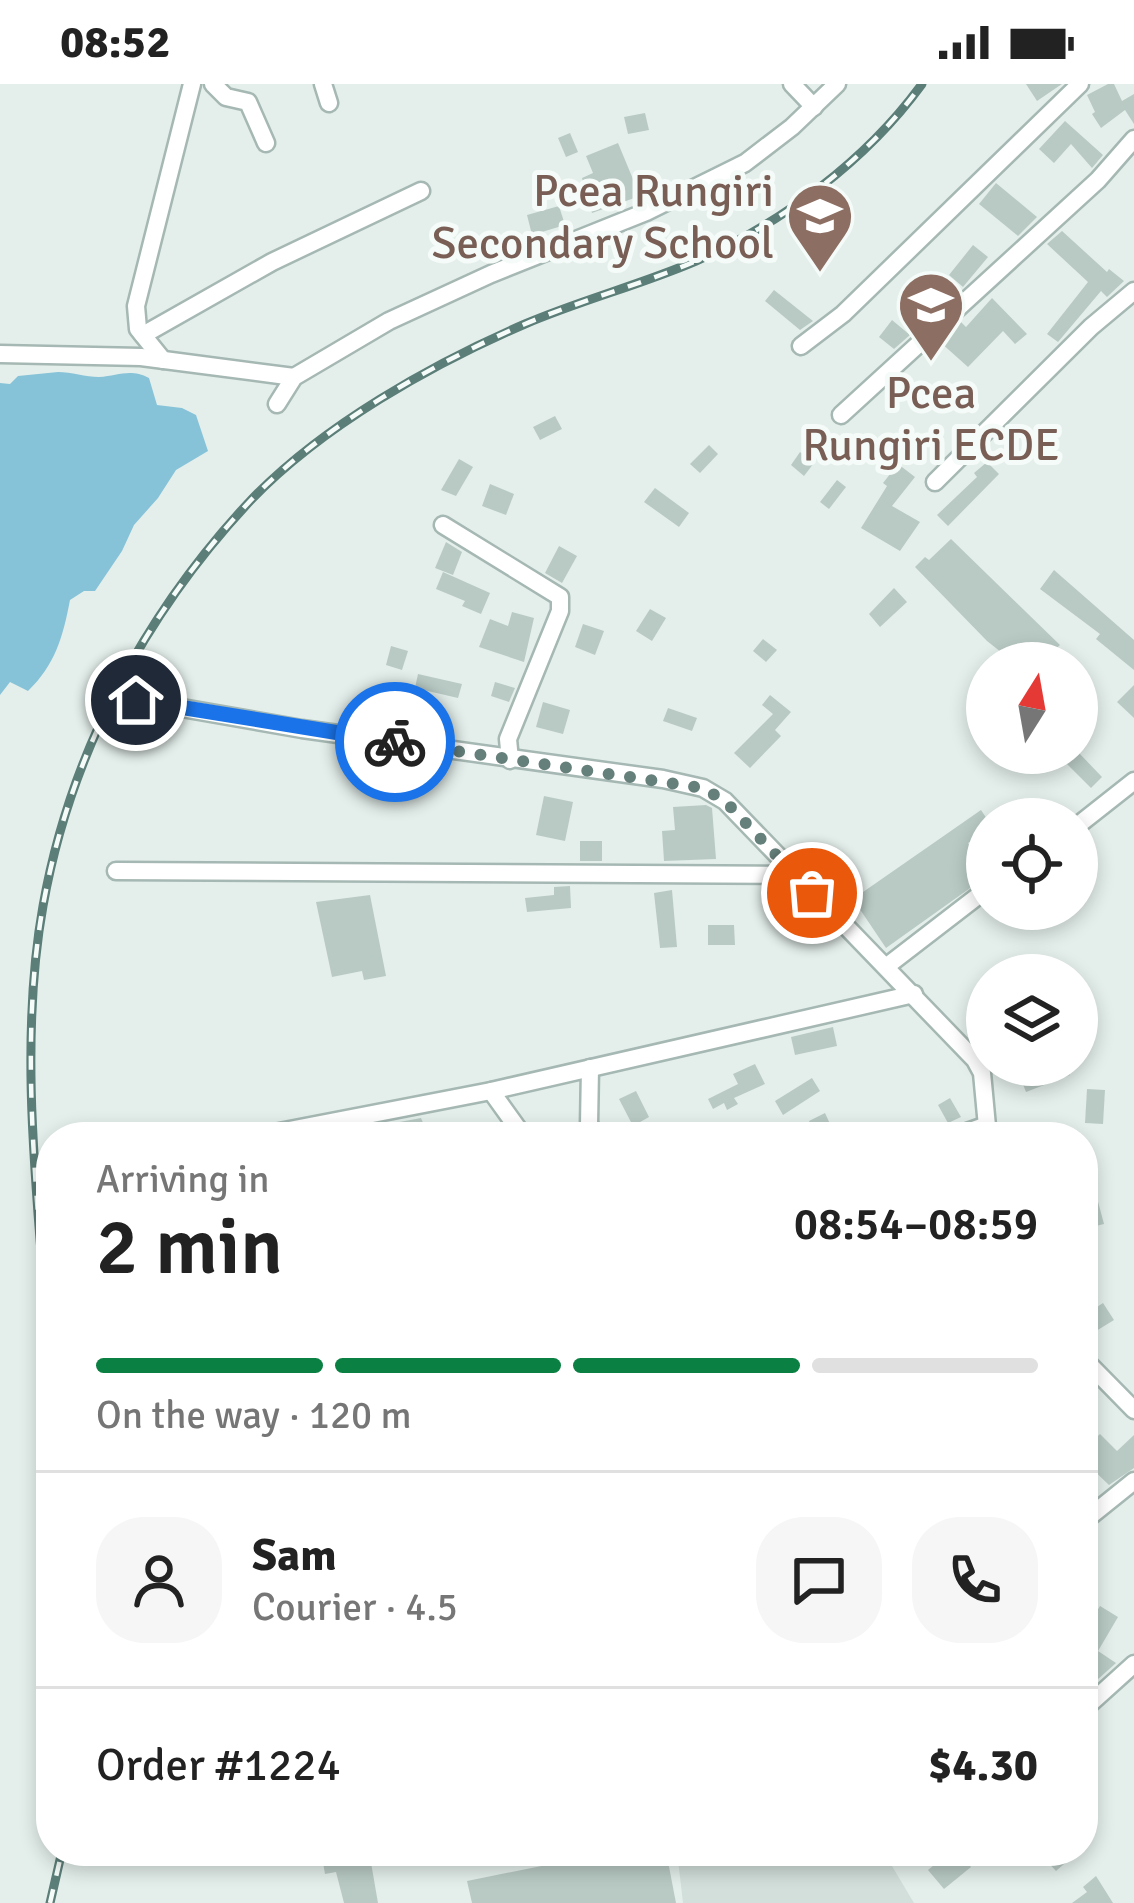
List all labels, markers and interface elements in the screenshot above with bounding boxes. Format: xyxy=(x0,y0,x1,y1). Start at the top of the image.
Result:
text: 08:52 xyxy=(60,15,170,70)
place label: Pcea Rungiri Secondary School xyxy=(432,164,774,271)
school or university icon: Pcea Rungiri Secondary School xyxy=(785,181,855,275)
school or university icon: Pcea Rungiri ECDE xyxy=(896,270,966,364)
place label: Pcea Rungiri ECDE xyxy=(802,366,1060,473)
north arrow xyxy=(966,642,1098,774)
map controls xyxy=(966,642,1098,1086)
pin xyxy=(85,649,187,751)
icon: home xyxy=(103,667,169,733)
courier xyxy=(335,682,455,802)
icon: bike xyxy=(362,709,428,775)
button: locate xyxy=(966,798,1098,930)
pin xyxy=(761,842,863,944)
icon: bag xyxy=(779,860,845,926)
button: layers xyxy=(966,954,1098,1086)
text: Arriving in xyxy=(96,1155,270,1203)
text: 08:54–08:59 xyxy=(794,1197,1038,1252)
text: 2 min xyxy=(96,1200,283,1296)
text: On the way · 120 m xyxy=(96,1391,412,1439)
button: person xyxy=(96,1517,222,1643)
button: chat xyxy=(756,1517,882,1643)
button: phone xyxy=(912,1517,1038,1643)
text: Sam xyxy=(252,1528,337,1583)
text: Courier · 4.5 xyxy=(252,1583,458,1631)
text: Order #1224 xyxy=(96,1738,341,1793)
text: $4.30 xyxy=(928,1738,1038,1793)

